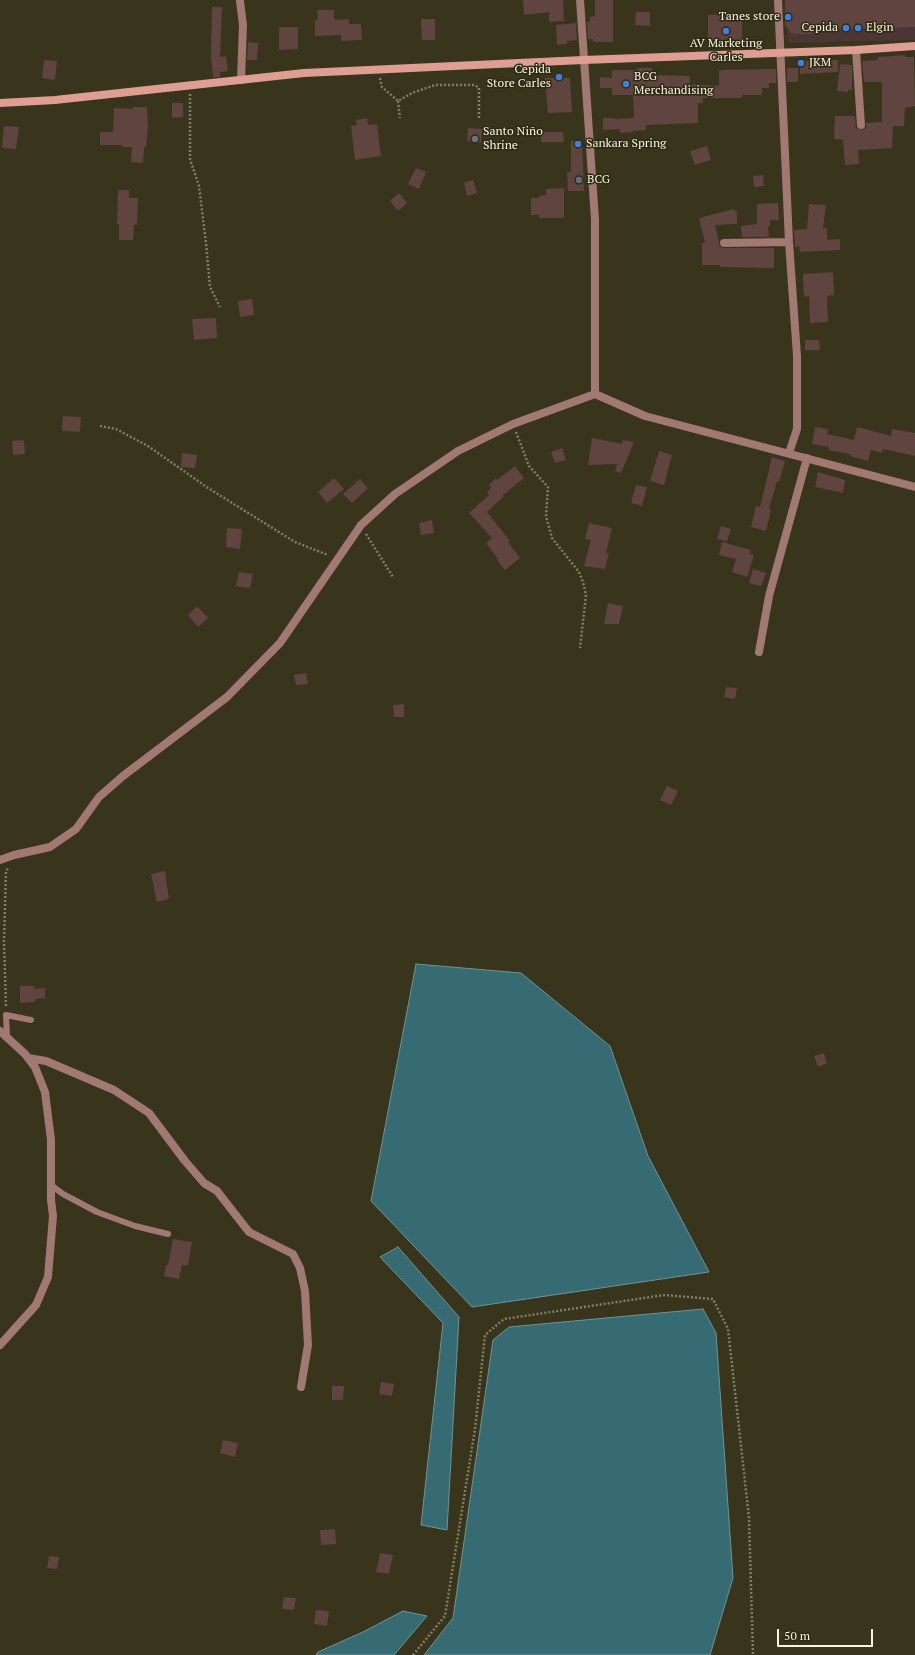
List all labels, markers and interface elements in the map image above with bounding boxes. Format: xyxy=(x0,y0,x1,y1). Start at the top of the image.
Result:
place label: Tanes store xyxy=(719,10,780,24)
marker: Tanes store xyxy=(783,12,793,22)
place label: Cepida xyxy=(801,21,838,35)
place label: Elgin xyxy=(866,21,894,35)
marker: Cepida xyxy=(841,23,851,33)
marker: Elgin xyxy=(853,23,863,33)
marker: AV Marketing Carles xyxy=(721,26,731,36)
place label: AV Marketing Carles xyxy=(690,37,762,65)
place label: JKM xyxy=(809,56,831,70)
marker: JKM xyxy=(796,58,806,68)
place label: Cepida Store Carles xyxy=(487,63,551,91)
place label: BCG Merchandising xyxy=(634,70,713,98)
marker: Cepida Store Carles xyxy=(554,72,564,82)
marker: BCG Merchandising xyxy=(621,79,631,89)
place label: Santo Niño Shrine xyxy=(483,125,543,153)
marker: Santo Niño Shrine xyxy=(470,134,480,144)
place label: Sankara Spring xyxy=(586,137,666,151)
marker: Sankara Spring xyxy=(573,139,583,149)
place label: BCG xyxy=(587,173,610,187)
marker: BCG xyxy=(574,175,584,185)
scale bar xyxy=(779,1621,875,1647)
text: 50 m xyxy=(784,1628,810,1643)

